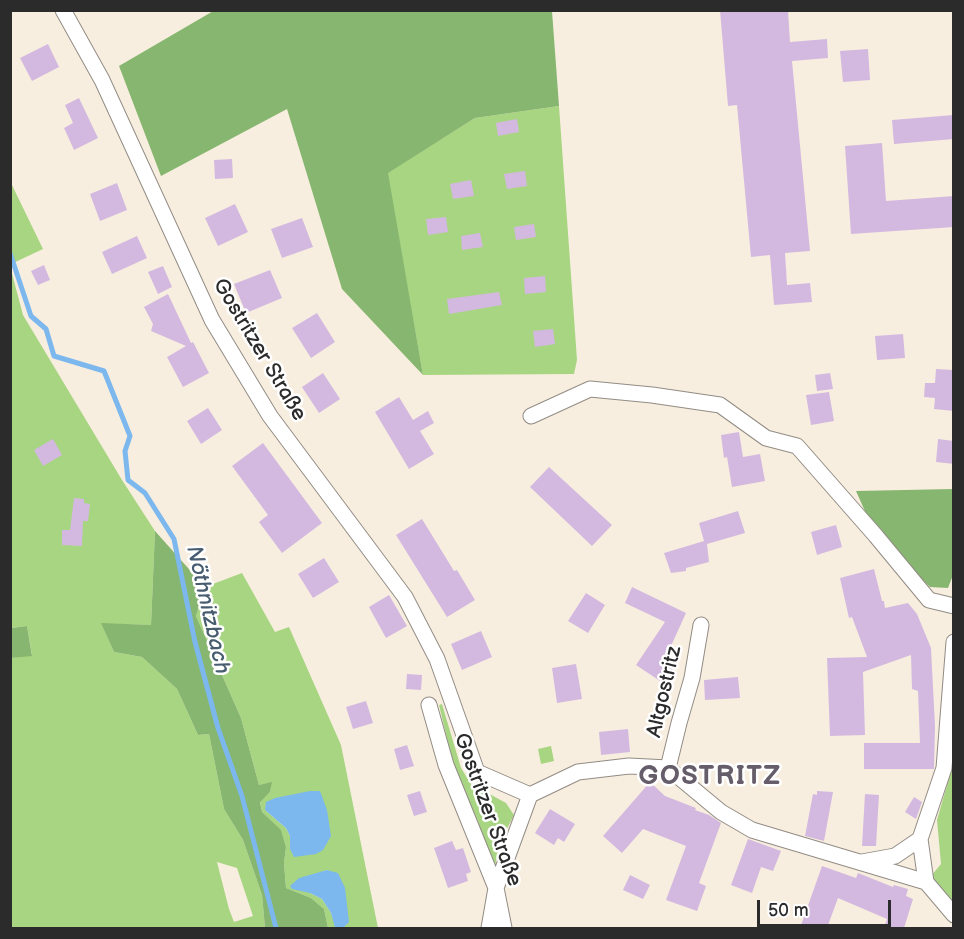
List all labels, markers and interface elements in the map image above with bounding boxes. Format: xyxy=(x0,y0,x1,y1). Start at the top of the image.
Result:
street label: Gostritzer Straße xyxy=(207,274,311,426)
water label: Nöthnitzbach xyxy=(179,543,235,677)
street label: Altgostritz xyxy=(642,644,688,740)
street label: Gostritzer Straße xyxy=(448,730,526,890)
district label: GOSTRITZ xyxy=(639,761,781,793)
scale bar xyxy=(760,888,894,926)
text: 50 m xyxy=(768,900,809,921)

